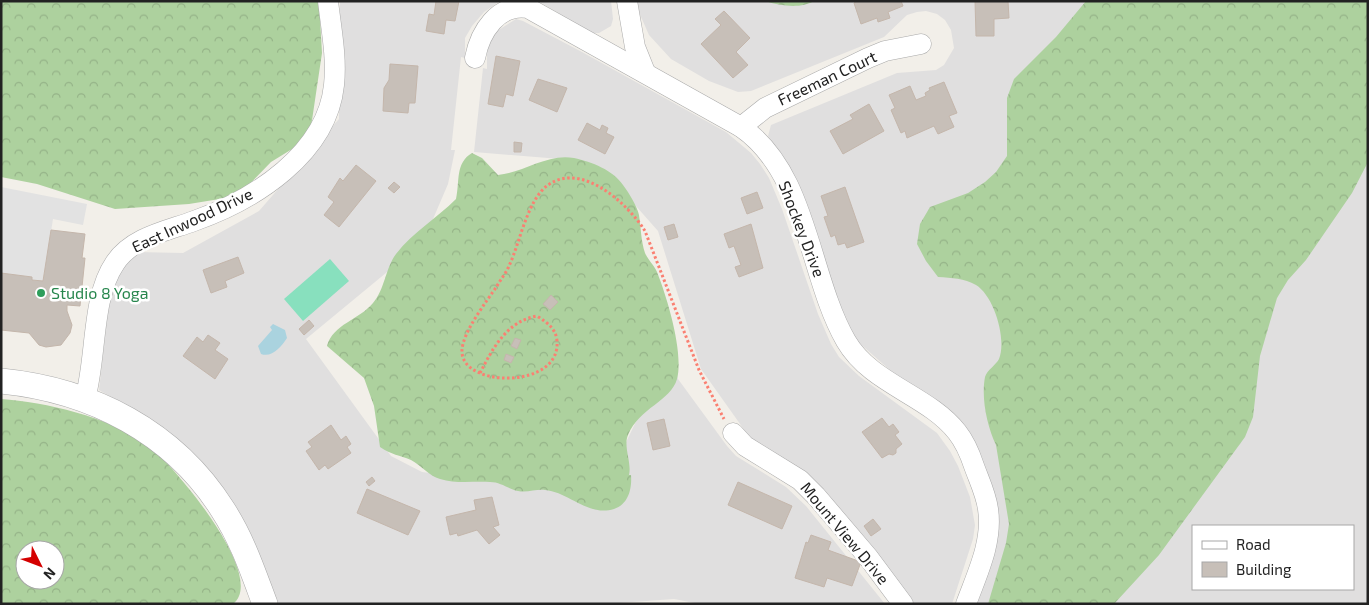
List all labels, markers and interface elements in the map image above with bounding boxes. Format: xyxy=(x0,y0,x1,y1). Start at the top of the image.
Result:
street label: Freeman Court xyxy=(774,46,879,109)
street label: Shockey Drive xyxy=(775,178,829,280)
street label: East Inwood Drive xyxy=(128,183,255,256)
place label: Studio 8 Yoga xyxy=(51,283,149,302)
marker: Studio 8 Yoga xyxy=(35,287,47,299)
street label: Mount View Drive xyxy=(797,478,894,588)
legend xyxy=(1192,525,1354,590)
text: Road xyxy=(1236,535,1271,553)
north arrow xyxy=(15,540,65,590)
text: Building xyxy=(1236,560,1292,578)
text: N xyxy=(40,565,60,583)

